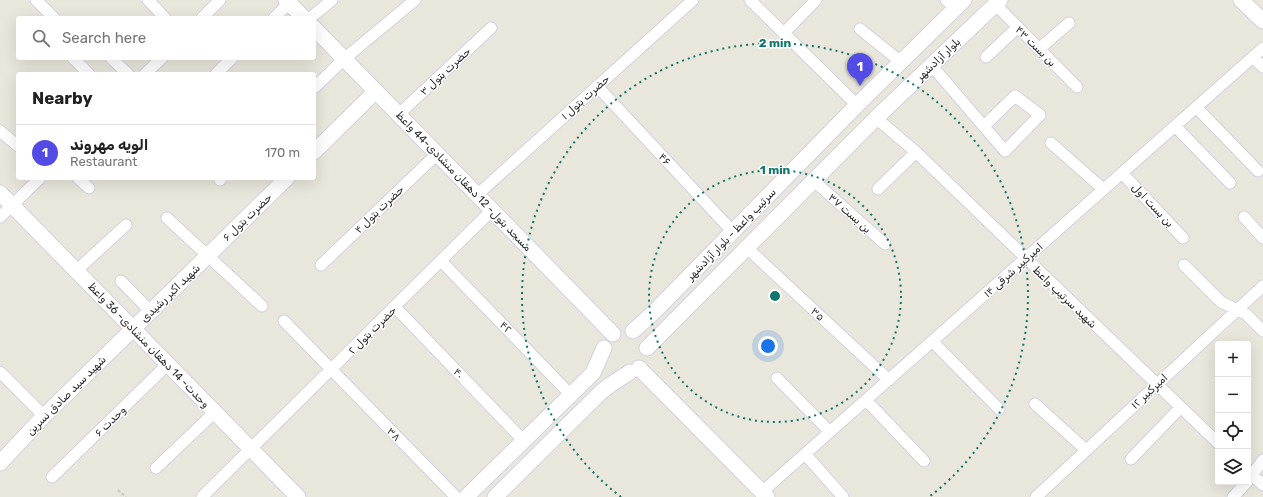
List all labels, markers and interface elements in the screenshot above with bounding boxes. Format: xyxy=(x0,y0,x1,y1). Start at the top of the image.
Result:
search box xyxy=(16,16,316,60)
street label: بن بست ۴۳ xyxy=(1013,23,1059,69)
icon: search xyxy=(30,27,52,49)
text: Search here xyxy=(62,29,146,47)
street label: بلوار آزادشهر xyxy=(913,35,964,85)
text: 2 min xyxy=(759,36,792,50)
street label: حضرت بتول ۳ xyxy=(417,44,474,99)
pin: 1 xyxy=(847,53,873,86)
street label: حضرت بتول ۱ xyxy=(558,72,613,123)
text: Nearby xyxy=(32,88,93,108)
street label: مسجد بتول- 12 دهقان منشادی-44 واعظ xyxy=(392,109,534,255)
text: الویه مهروند xyxy=(70,136,149,154)
text: 1 xyxy=(42,145,48,160)
text: 170 m xyxy=(265,145,300,160)
street label: ۴۶ xyxy=(656,150,674,168)
text: Restaurant xyxy=(70,154,137,169)
text: 1 min xyxy=(760,163,791,177)
street label: بن بست اول xyxy=(1128,181,1176,231)
street label: حضرت بتول ۴ xyxy=(352,182,408,237)
street label: سرتیپ واعظ - بلوار آزادشهر xyxy=(683,186,780,285)
street label: حضرت بتول ۶ xyxy=(220,191,276,245)
street label: بن بست ۳۷ xyxy=(826,191,874,236)
street label: ۱۴ امیرکبیر شرقی xyxy=(981,240,1046,300)
street label: شهید اکبر رشیدی xyxy=(138,262,203,325)
street label: شهید سرتیپ واعظ xyxy=(1029,264,1099,332)
street label: وحدت- 14 دهقان منشادی- 36 واعظ xyxy=(84,280,212,411)
centre of rings xyxy=(768,289,782,303)
street label: حضرت بتول ۲ xyxy=(346,303,400,358)
street label: ۳۵ xyxy=(808,305,827,324)
street label: ۴۲ xyxy=(497,319,514,336)
your location xyxy=(758,336,778,356)
map controls xyxy=(1215,341,1251,485)
button: + xyxy=(1215,341,1251,377)
street label: شهید سید صادق نسرین xyxy=(24,353,109,438)
street label: ۴۰ xyxy=(451,365,467,381)
street label: امیرکبیر ۱۲ xyxy=(1128,371,1170,412)
button: − xyxy=(1215,377,1251,413)
street label: وحدت ۶ xyxy=(92,403,129,440)
button: locate xyxy=(1215,413,1251,449)
street label: ۳۸ xyxy=(384,425,403,444)
button: layers xyxy=(1215,449,1251,485)

